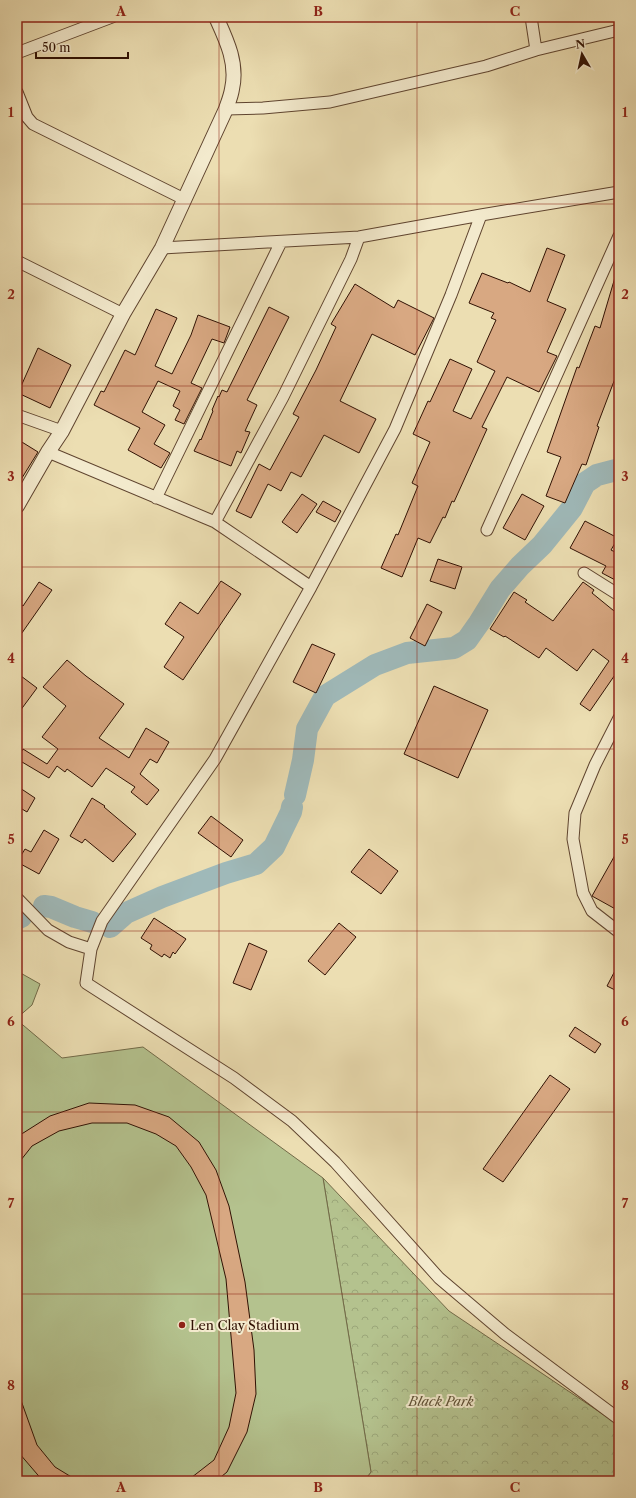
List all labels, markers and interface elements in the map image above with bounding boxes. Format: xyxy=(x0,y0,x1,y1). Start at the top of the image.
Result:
text: A xyxy=(115,3,127,19)
text: B xyxy=(313,3,323,19)
text: C xyxy=(510,3,520,19)
scale bar xyxy=(36,34,128,60)
north arrow xyxy=(562,34,602,74)
text: N xyxy=(575,36,587,52)
text: 50 m xyxy=(42,40,71,55)
text: 1 xyxy=(8,104,14,120)
text: 1 xyxy=(622,104,628,120)
text: 2 xyxy=(7,286,15,302)
text: 2 xyxy=(621,286,629,302)
text: 3 xyxy=(7,468,15,484)
text: 3 xyxy=(621,468,629,484)
text: 4 xyxy=(7,650,15,666)
text: 4 xyxy=(621,650,629,666)
text: 5 xyxy=(7,831,15,847)
text: 5 xyxy=(621,831,629,847)
text: 6 xyxy=(7,1013,15,1029)
text: 6 xyxy=(621,1013,629,1029)
text: 7 xyxy=(8,1195,15,1211)
text: 7 xyxy=(622,1195,629,1211)
place label: Len Clay Stadium xyxy=(190,1317,299,1333)
marker: Len Clay Stadium xyxy=(177,1320,187,1330)
text: 8 xyxy=(7,1377,15,1393)
text: 8 xyxy=(621,1377,629,1393)
park label: Black Park xyxy=(407,1393,474,1409)
text: A xyxy=(115,1479,127,1495)
text: B xyxy=(313,1479,323,1495)
text: C xyxy=(510,1479,520,1495)

